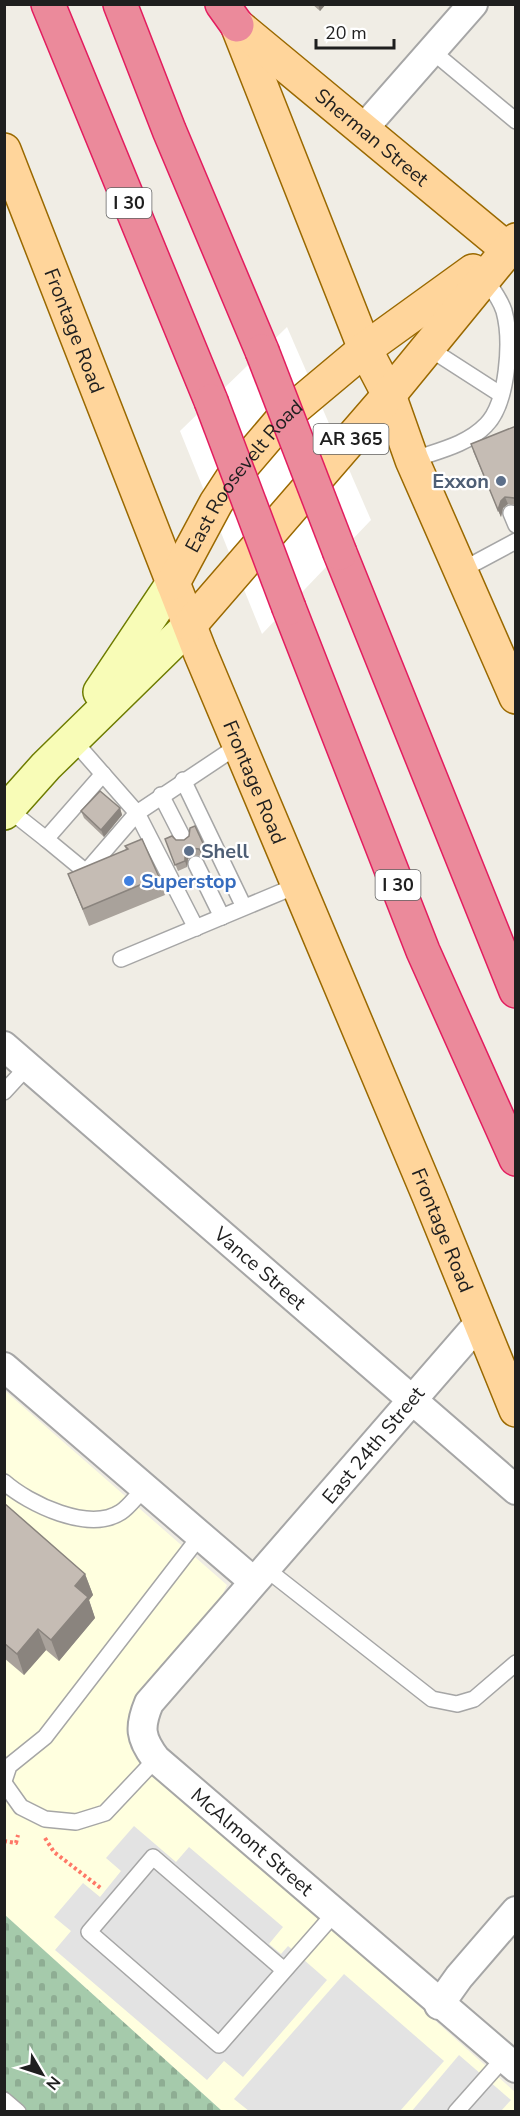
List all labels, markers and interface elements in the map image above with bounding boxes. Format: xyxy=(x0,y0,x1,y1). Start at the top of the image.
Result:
scale bar xyxy=(316,12,394,50)
text: 20 m xyxy=(325,21,367,45)
street label: Sherman Street xyxy=(309,82,435,193)
road number: I 30 xyxy=(106,188,152,218)
street label: Frontage Road xyxy=(38,265,111,397)
street label: East Roosevelt Road xyxy=(179,394,309,557)
road number: AR 365 xyxy=(314,424,388,454)
place label: Exxon xyxy=(432,468,489,495)
marker: Exxon xyxy=(494,474,508,488)
street label: Frontage Road xyxy=(216,716,292,848)
place label: Shell xyxy=(201,838,250,865)
marker: Shell xyxy=(182,844,196,858)
place label: Superstop xyxy=(141,868,237,895)
road number: I 30 xyxy=(376,870,420,900)
marker: Superstop xyxy=(122,874,136,888)
street label: Frontage Road xyxy=(405,1164,480,1297)
street label: Vance Street xyxy=(207,1220,312,1317)
street label: East 24th Street xyxy=(316,1380,431,1510)
street label: McAlmont Street xyxy=(185,1782,320,1903)
north arrow xyxy=(12,2044,72,2104)
text: N xyxy=(41,2071,65,2094)

